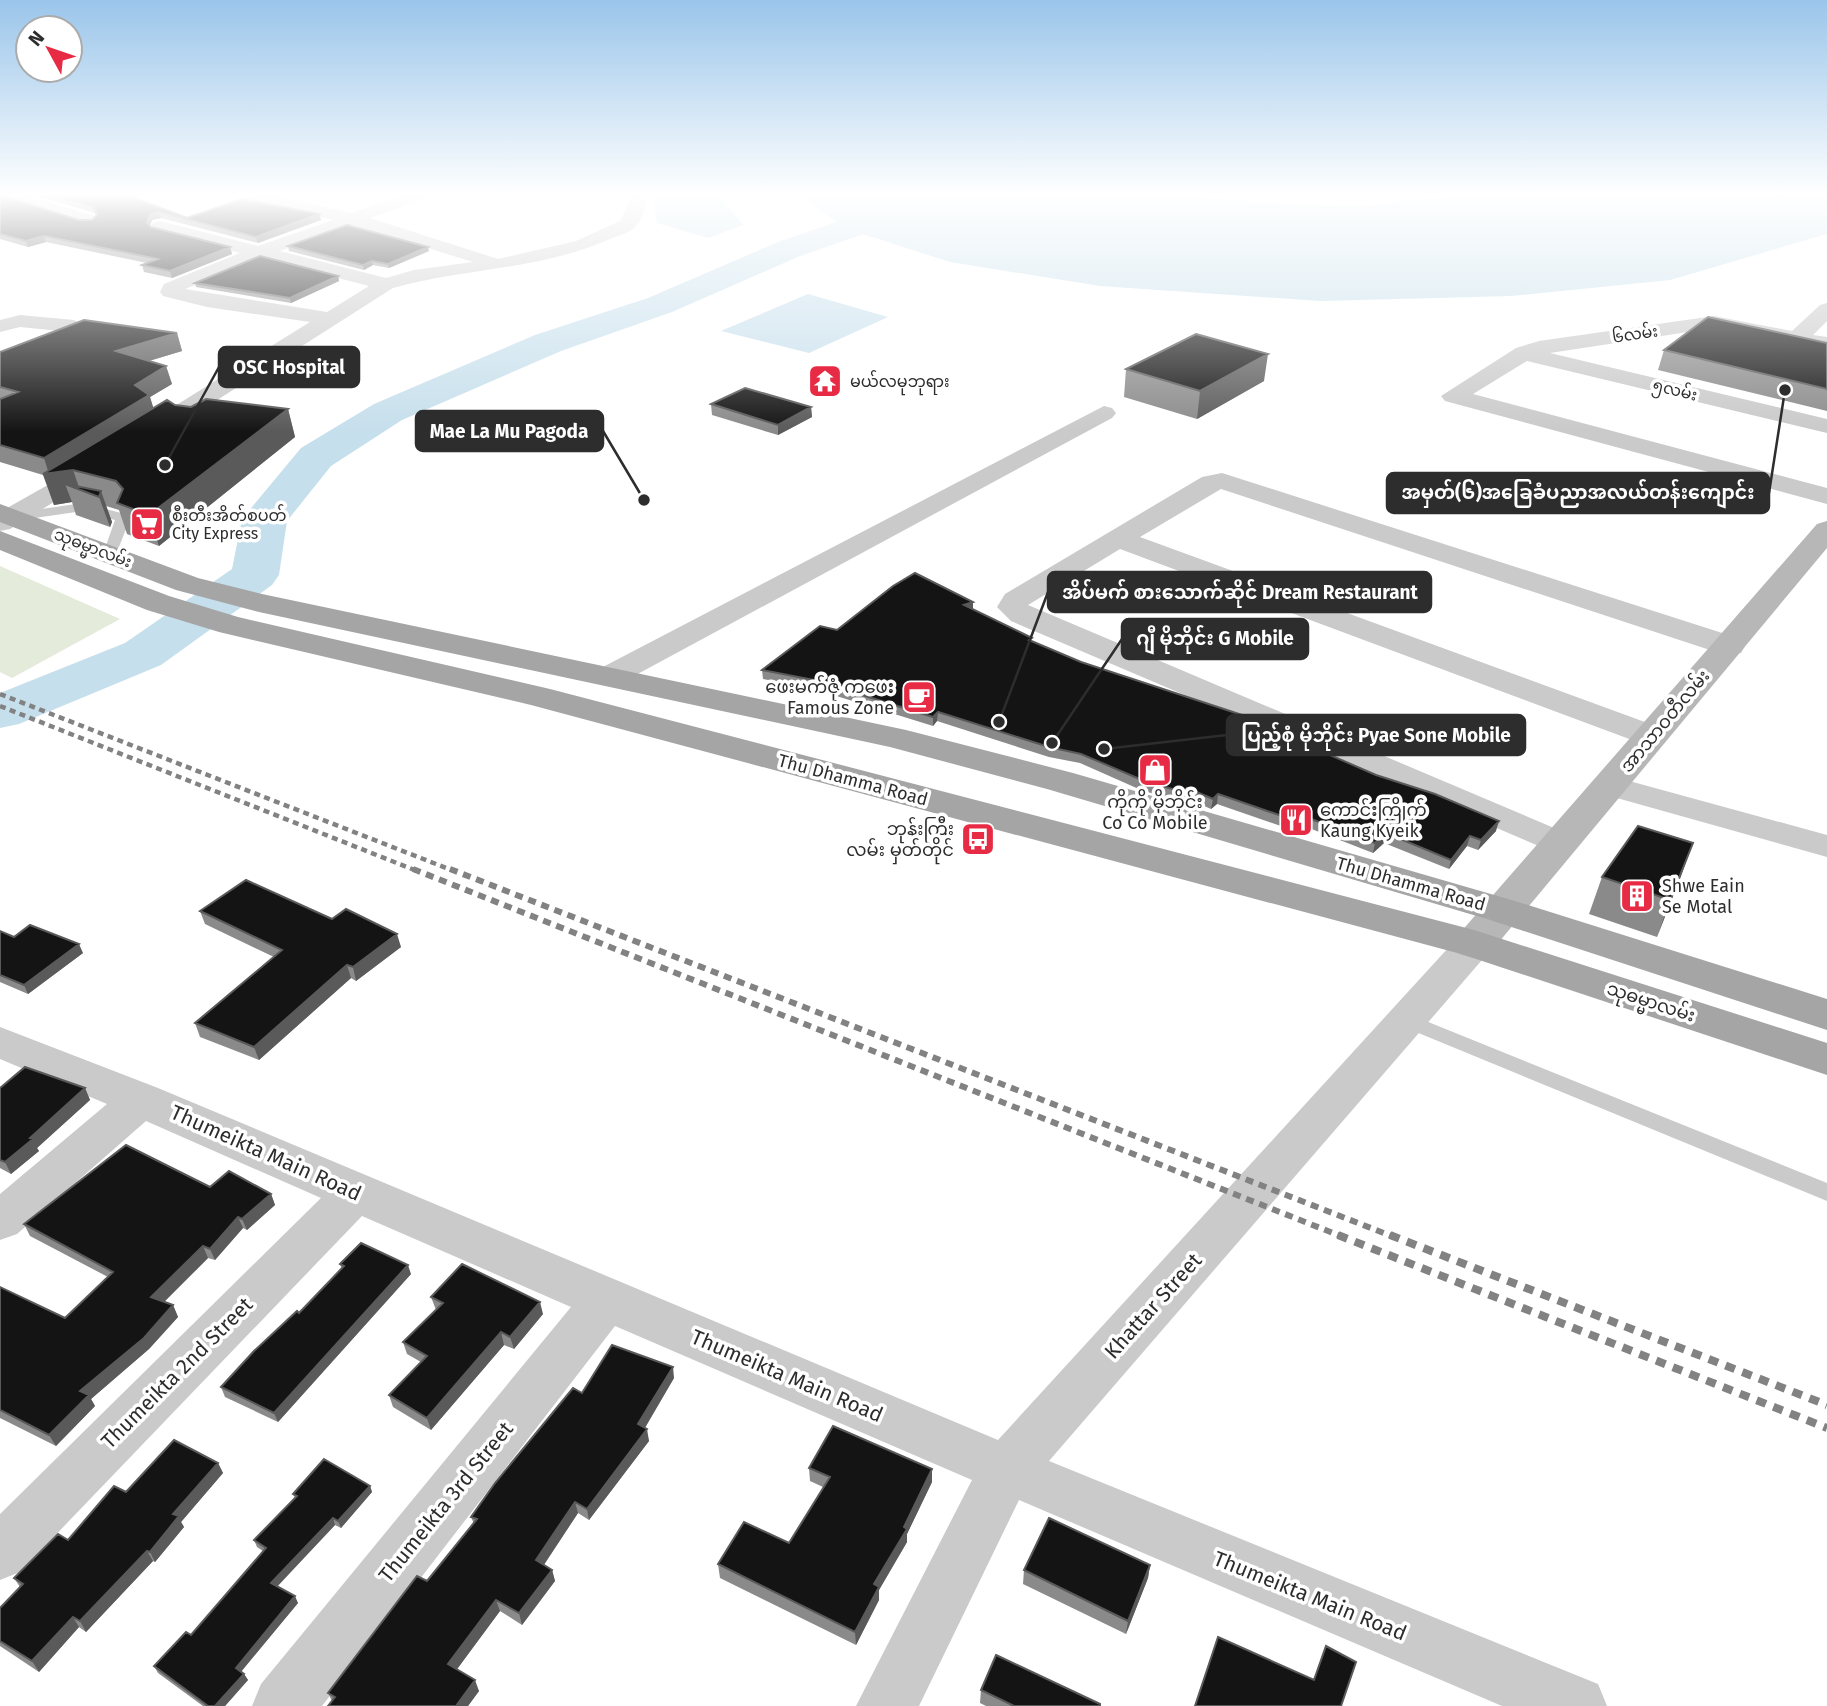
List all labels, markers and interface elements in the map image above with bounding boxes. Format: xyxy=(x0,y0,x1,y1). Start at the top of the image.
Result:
north arrow xyxy=(14,14,84,84)
text: N xyxy=(23,26,49,51)
street label: ၆လမ်း xyxy=(1611,319,1659,347)
callout: OSC Hospital xyxy=(219,347,359,387)
text: OSC Hospital xyxy=(233,356,345,379)
temple icon: မယ်လမုဘုရား xyxy=(806,362,844,400)
place label: မယ်လမုဘုရား xyxy=(850,370,950,396)
street label: ၅လမ်း xyxy=(1650,373,1700,409)
callout: Mae La Mu Pagoda xyxy=(416,411,603,451)
text: Mae La Mu Pagoda xyxy=(430,420,588,443)
callout: အမှတ်(၆)အခြေခံပညာအလယ်တန်းကျောင်း xyxy=(1387,473,1769,513)
text: အမှတ်(၆)အခြေခံပညာအလယ်တန်းကျောင်း xyxy=(1401,479,1755,509)
place label: စီးတီးအိတ်စပတ် City Express xyxy=(172,504,287,543)
supermarket icon: စီးတီးအိတ်စပတ် City Express xyxy=(128,505,166,543)
street label: သုဓမ္မာလမ်း xyxy=(50,523,135,576)
callout: အိပ်မက် စားသောက်ဆိုင် Dream Restaurant xyxy=(1048,572,1431,612)
text: အိပ်မက် စားသောက်ဆိုင် Dream Restaurant xyxy=(1062,579,1419,608)
callout: ဂျီ မိုဘိုင်း G Mobile xyxy=(1122,619,1308,659)
text: ဂျီ မိုဘိုင်း G Mobile xyxy=(1136,625,1294,655)
street label: အာသာဝတီလမ်း xyxy=(1613,663,1714,777)
place label: ဖေးမက်ဇုံ ကဖေး Famous Zone xyxy=(765,674,894,719)
cafe icon: ဖေးမက်ဇုံ ကဖေး Famous Zone xyxy=(900,678,938,716)
callout: ပြည့်စုံ မိုဘိုင်း Pyae Sone Mobile xyxy=(1227,715,1525,755)
text: ပြည့်စုံ မိုဘိုင်း Pyae Sone Mobile xyxy=(1241,722,1511,751)
street label: Thu Dhamma Road xyxy=(776,749,930,811)
shop icon: ကိုကို မိုဘိုင်း Co Co Mobile xyxy=(1136,751,1174,789)
place label: ကိုကို မိုဘိုင်း Co Co Mobile xyxy=(1102,788,1208,834)
place label: ကောင်းကြိုက် Kaung Kyeik xyxy=(1320,796,1427,842)
restaurant icon: ကောင်းကြိုက် Kaung Kyeik xyxy=(1277,801,1315,839)
place label: ဘုန်းကြီး လမ်း မှတ်တိုင် xyxy=(846,815,954,865)
bus stop icon: ဘုန်းကြီး လမ်း မှတ်တိုင် xyxy=(959,820,997,858)
street label: Thu Dhamma Road xyxy=(1334,852,1488,916)
place label: Shwe Eain Se Motal xyxy=(1662,875,1745,918)
building icon: Shwe Eain Se Motal xyxy=(1618,877,1656,915)
street label: သုဓမ္မာလမ်း xyxy=(1603,976,1699,1031)
street label: Thumeikta Main Road xyxy=(167,1099,365,1207)
street label: Khattar Street xyxy=(1099,1248,1207,1364)
street label: Thumeikta 2nd Street xyxy=(96,1291,259,1454)
street label: Thumeikta Main Road xyxy=(687,1324,887,1428)
street label: Thumeikta 3rd Street xyxy=(373,1416,519,1588)
street label: Thumeikta Main Road xyxy=(1210,1545,1410,1647)

